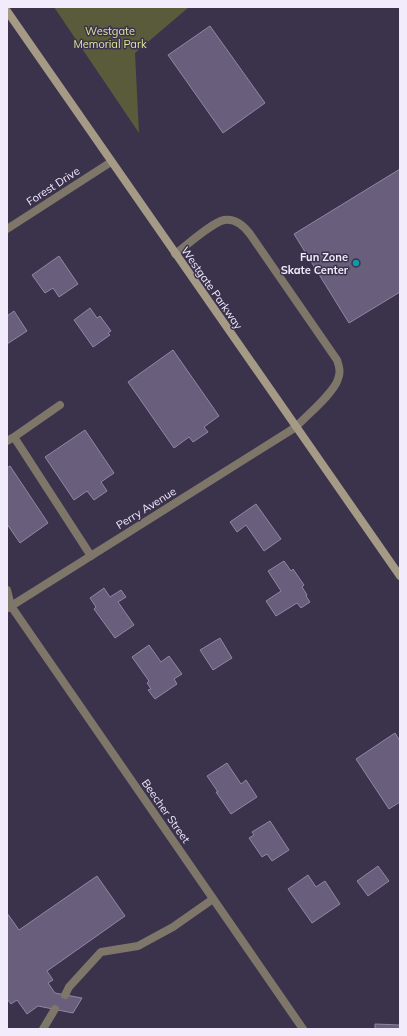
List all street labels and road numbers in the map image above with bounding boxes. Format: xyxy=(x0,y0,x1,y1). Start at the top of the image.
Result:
street label: Forest Drive xyxy=(24,164,82,208)
street label: Westgate Parkway xyxy=(178,244,246,332)
street label: Perry Avenue xyxy=(113,484,179,532)
street label: Beecher Street xyxy=(139,776,193,846)

